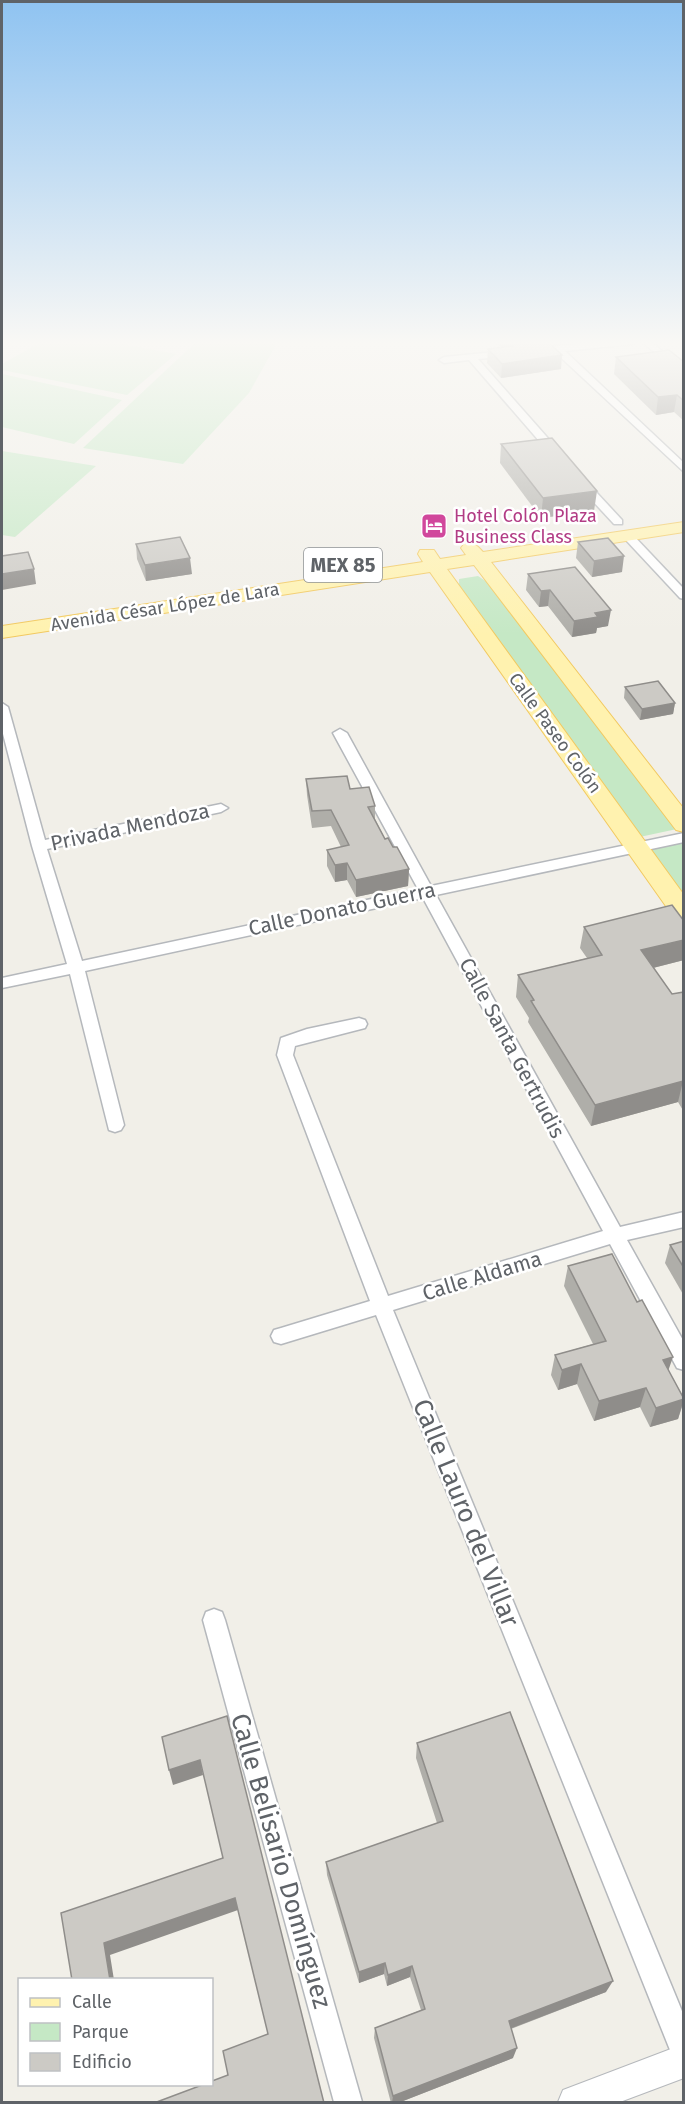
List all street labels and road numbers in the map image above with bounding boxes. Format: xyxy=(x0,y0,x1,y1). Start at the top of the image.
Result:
road number: MEX 85 xyxy=(304,548,382,582)
street label: Avenida César López de Lara xyxy=(49,578,281,636)
street label: Calle Paseo Colón xyxy=(504,668,606,798)
street label: Privada Mendoza xyxy=(48,797,212,857)
street label: Calle Donato Guerra xyxy=(246,876,438,942)
street label: Calle Santa Gertrudis xyxy=(453,953,571,1143)
street label: Calle Aldama xyxy=(419,1246,545,1306)
street label: Calle Lauro del Villar xyxy=(406,1395,526,1631)
street label: Calle Belisario Domínguez xyxy=(224,1710,338,2012)

